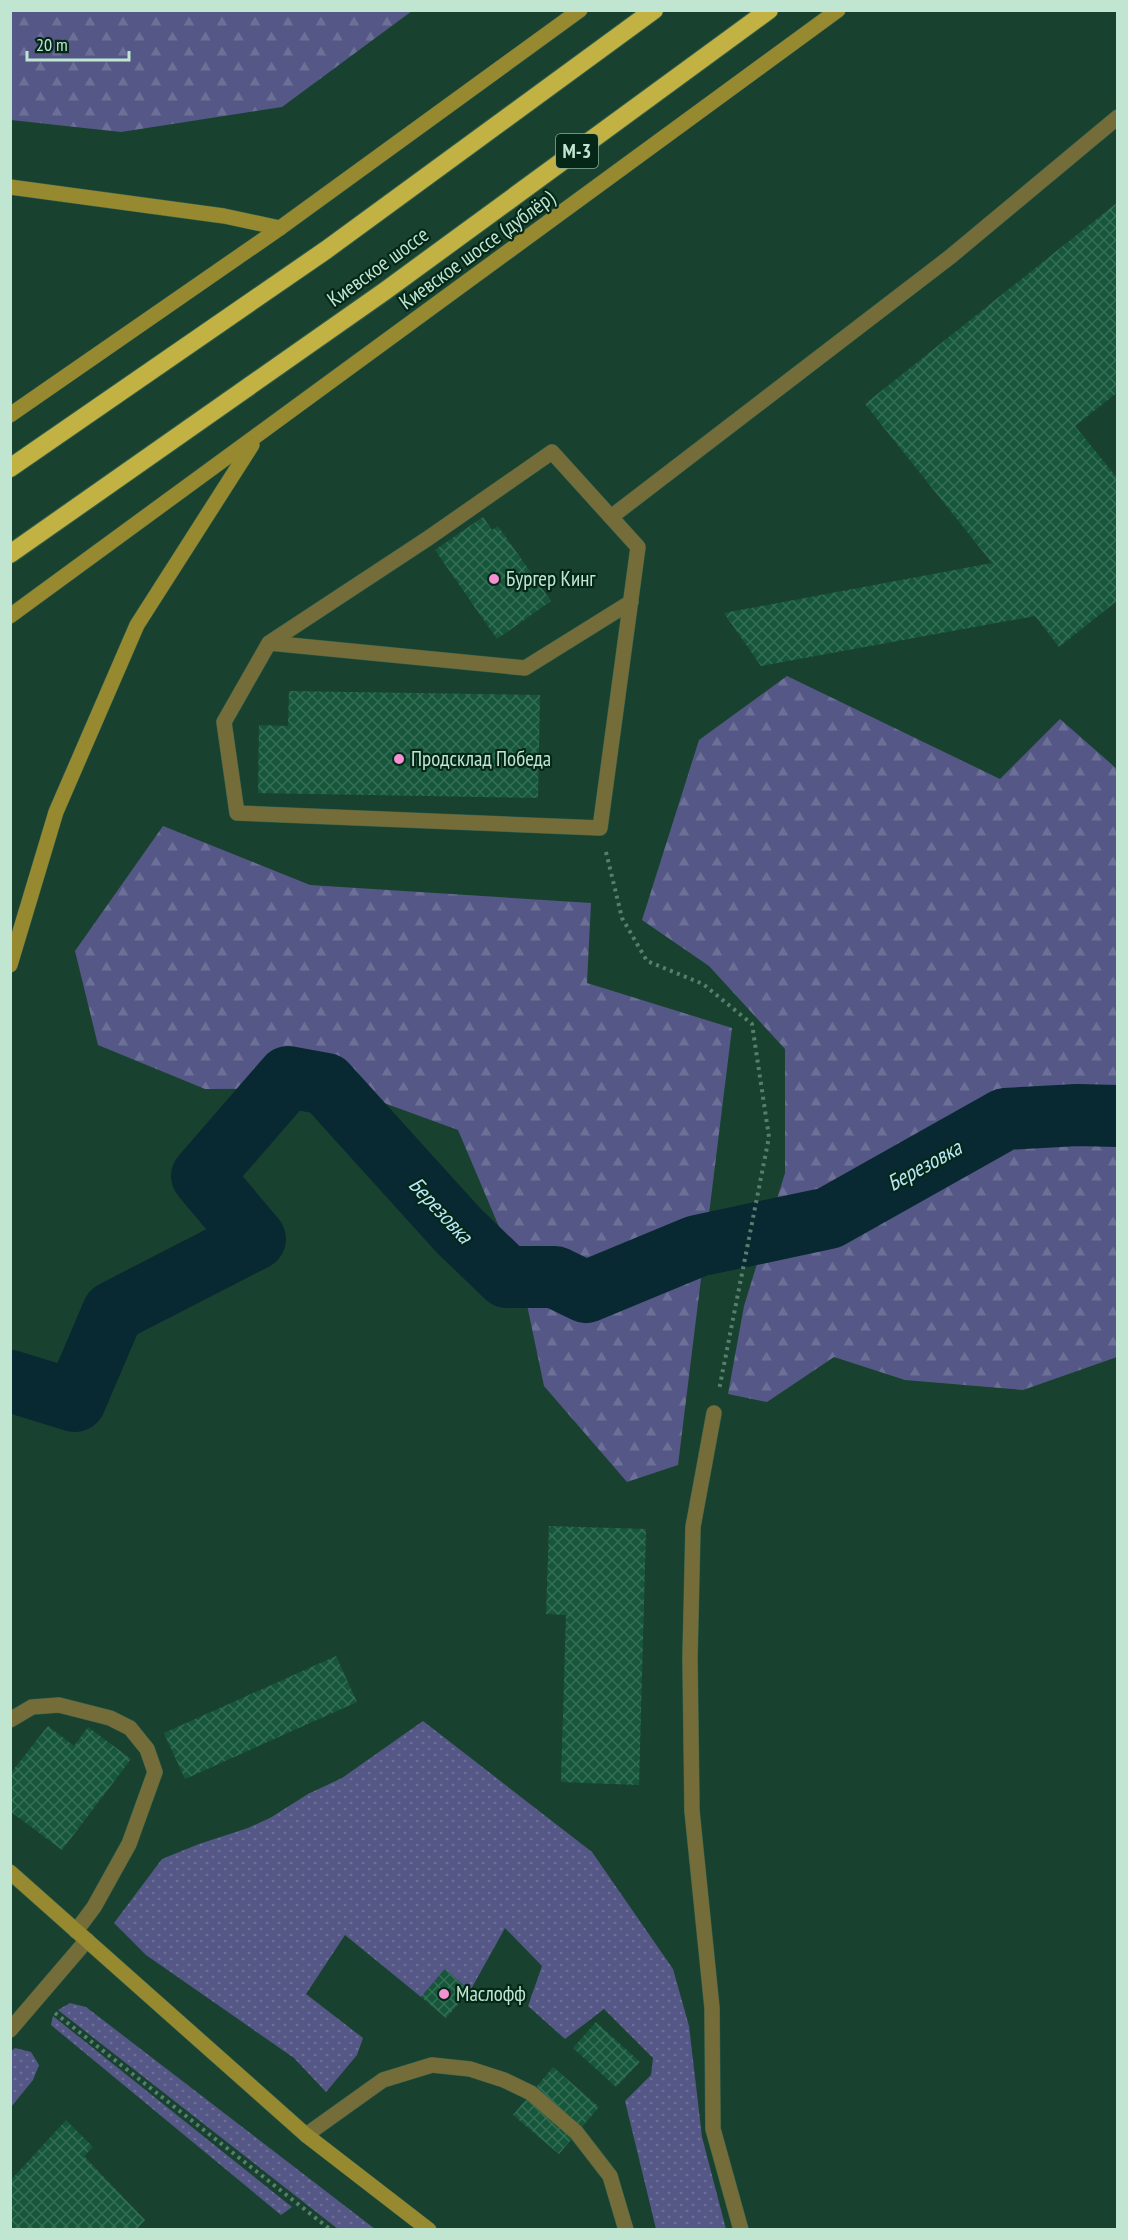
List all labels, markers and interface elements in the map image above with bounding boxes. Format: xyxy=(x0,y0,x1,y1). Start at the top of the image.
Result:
scale bar xyxy=(27,24,129,62)
text: 20 m xyxy=(36,33,68,56)
road number: М-3 xyxy=(556,134,598,168)
street label: Киевское шоссе (дублёр) xyxy=(394,184,560,315)
street label: Киевское шоссе xyxy=(322,221,434,312)
place label: Бургер Кинг xyxy=(506,565,596,592)
marker: Бургер Кинг xyxy=(487,572,501,586)
place label: Продсклад Победа xyxy=(411,745,551,772)
marker: Продсклад Победа xyxy=(392,752,406,766)
water label: Березовка xyxy=(882,1133,967,1197)
water label: Березовка xyxy=(403,1171,480,1250)
place label: Маслофф xyxy=(456,1980,526,2007)
marker: Маслофф xyxy=(437,1987,451,2001)

